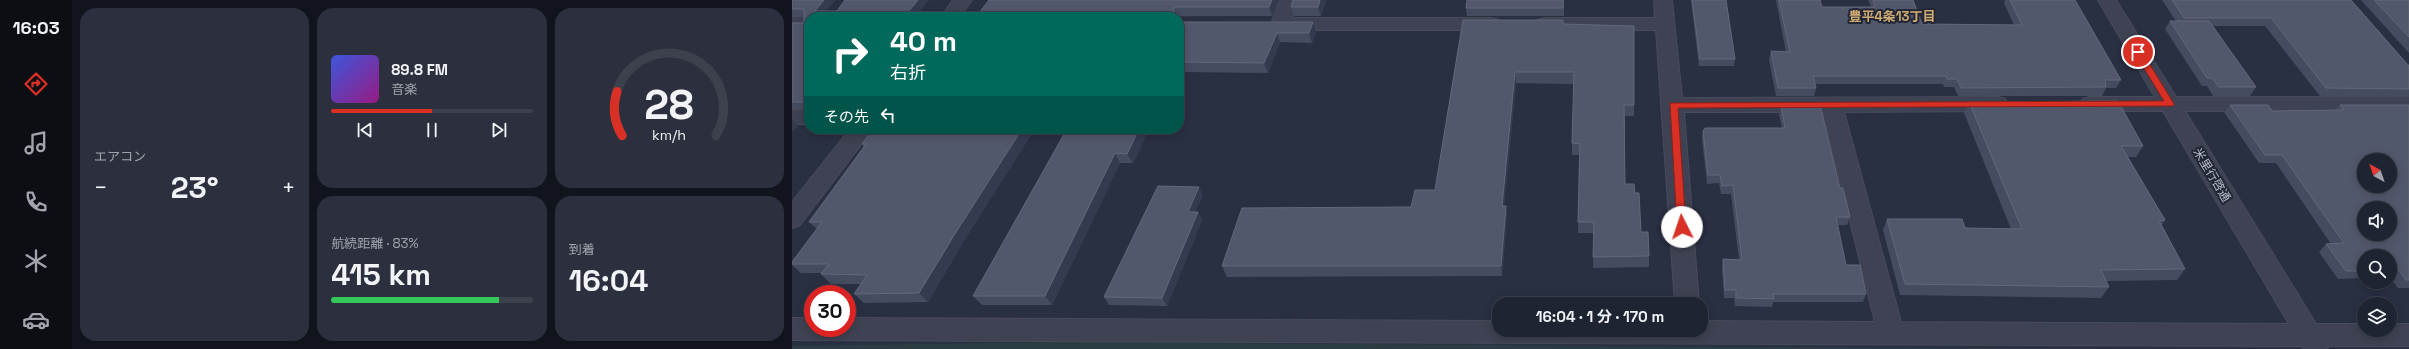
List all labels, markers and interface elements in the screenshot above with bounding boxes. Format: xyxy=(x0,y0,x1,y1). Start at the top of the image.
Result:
district label: 豊平4条13丁目 xyxy=(1848,8,1936,25)
text: 16:03 xyxy=(12,16,60,39)
text: 40 m xyxy=(890,23,957,59)
icon: right xyxy=(824,28,876,80)
pin xyxy=(2121,35,2155,69)
icon: arrive xyxy=(2127,41,2149,63)
text: 89.8 FM xyxy=(391,60,448,79)
text: 右折 xyxy=(890,61,926,84)
icon: directions xyxy=(22,70,50,98)
text: 28 xyxy=(644,78,694,131)
text: 音楽 xyxy=(391,81,417,98)
icon: left xyxy=(877,104,899,126)
text: その先 xyxy=(824,107,869,126)
icon: previous xyxy=(354,119,376,141)
icon: pause xyxy=(421,119,443,141)
icon: next xyxy=(488,119,510,141)
text: km/h xyxy=(652,125,686,143)
icon: music xyxy=(22,129,50,157)
street label: 米里行啓通 xyxy=(2190,145,2234,205)
text: エアコン xyxy=(94,148,146,165)
north arrow xyxy=(2357,153,2397,193)
map controls xyxy=(2357,153,2397,337)
text: 23° xyxy=(171,168,219,207)
text: − xyxy=(94,173,108,201)
text: + xyxy=(282,173,295,201)
icon: phone xyxy=(22,188,50,216)
button: sound xyxy=(2357,201,2397,241)
position arrow xyxy=(1661,206,1703,248)
text: 航続距離 · 83% xyxy=(331,235,418,252)
text: 到着 xyxy=(569,241,595,258)
icon: climate xyxy=(22,247,50,275)
button: search xyxy=(2357,249,2397,289)
text: 415 km xyxy=(331,255,431,294)
text: 16:04 xyxy=(569,261,648,300)
speed limit sign: 30 xyxy=(804,285,856,337)
button: layers xyxy=(2357,297,2397,337)
icon: car xyxy=(22,306,50,334)
text: 16:04 · 1 分 · 170 m xyxy=(1536,307,1664,326)

